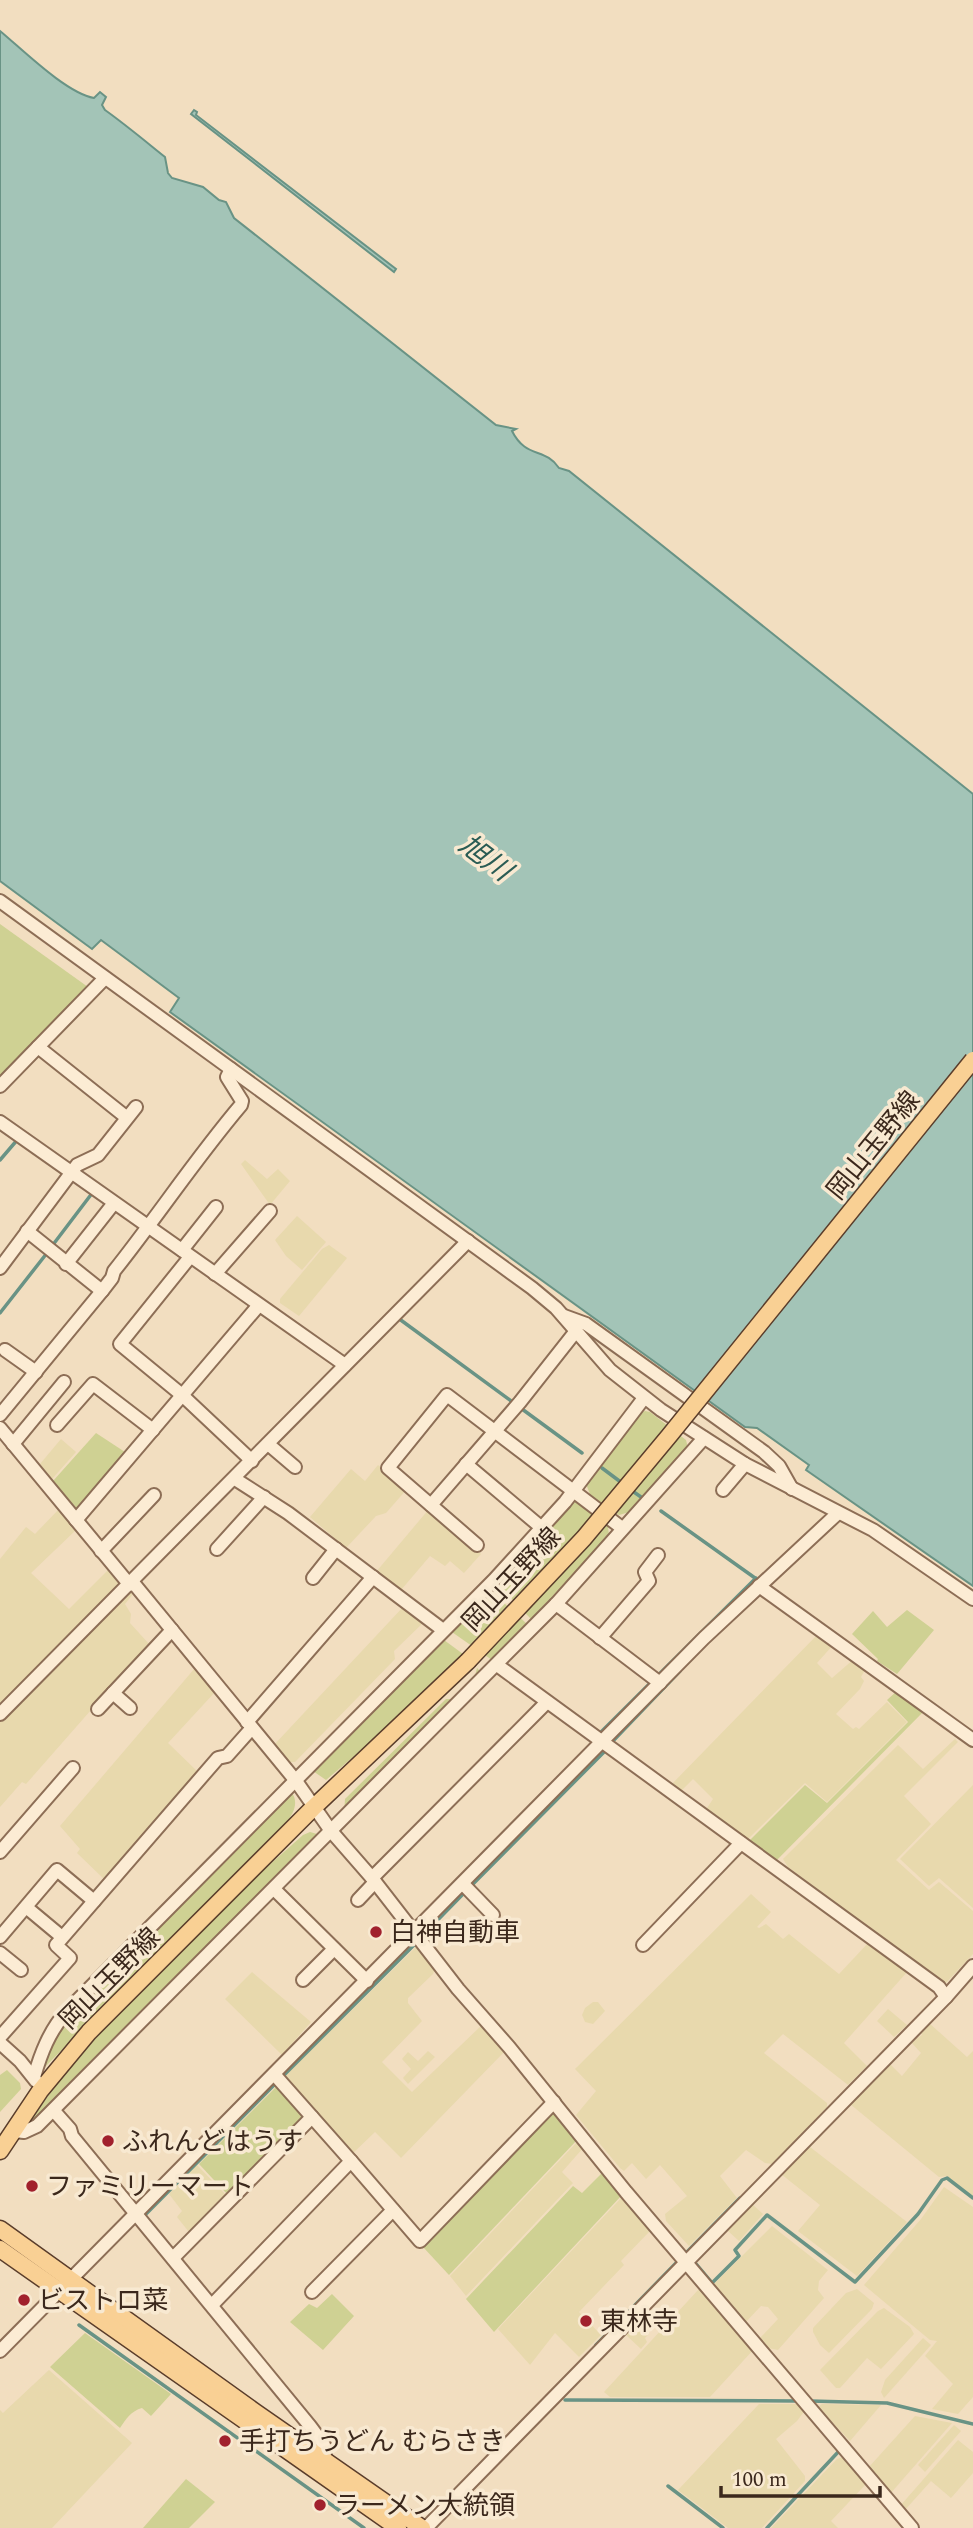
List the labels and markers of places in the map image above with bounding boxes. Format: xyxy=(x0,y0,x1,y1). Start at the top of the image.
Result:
place label: 白神自動車 xyxy=(390,1913,520,1953)
marker: 白神自動車 xyxy=(368,1924,384,1940)
place label: ふれんどはうす xyxy=(122,2122,303,2162)
marker: ふれんどはうす xyxy=(100,2133,116,2149)
place label: ファミリーマート xyxy=(46,2167,254,2207)
marker: ファミリーマート xyxy=(24,2178,40,2194)
place label: ビストロ菜 xyxy=(38,2281,168,2321)
marker: ビストロ菜 xyxy=(16,2292,32,2308)
place label: 東林寺 xyxy=(600,2302,678,2342)
marker: 東林寺 xyxy=(578,2313,594,2329)
place label: 手打ちうどん むらさき xyxy=(239,2422,506,2462)
marker: 手打ちうどん むらさき xyxy=(217,2433,233,2449)
place label: ラーメン大統領 xyxy=(334,2486,515,2526)
marker: ラーメン大統領 xyxy=(312,2497,328,2513)

